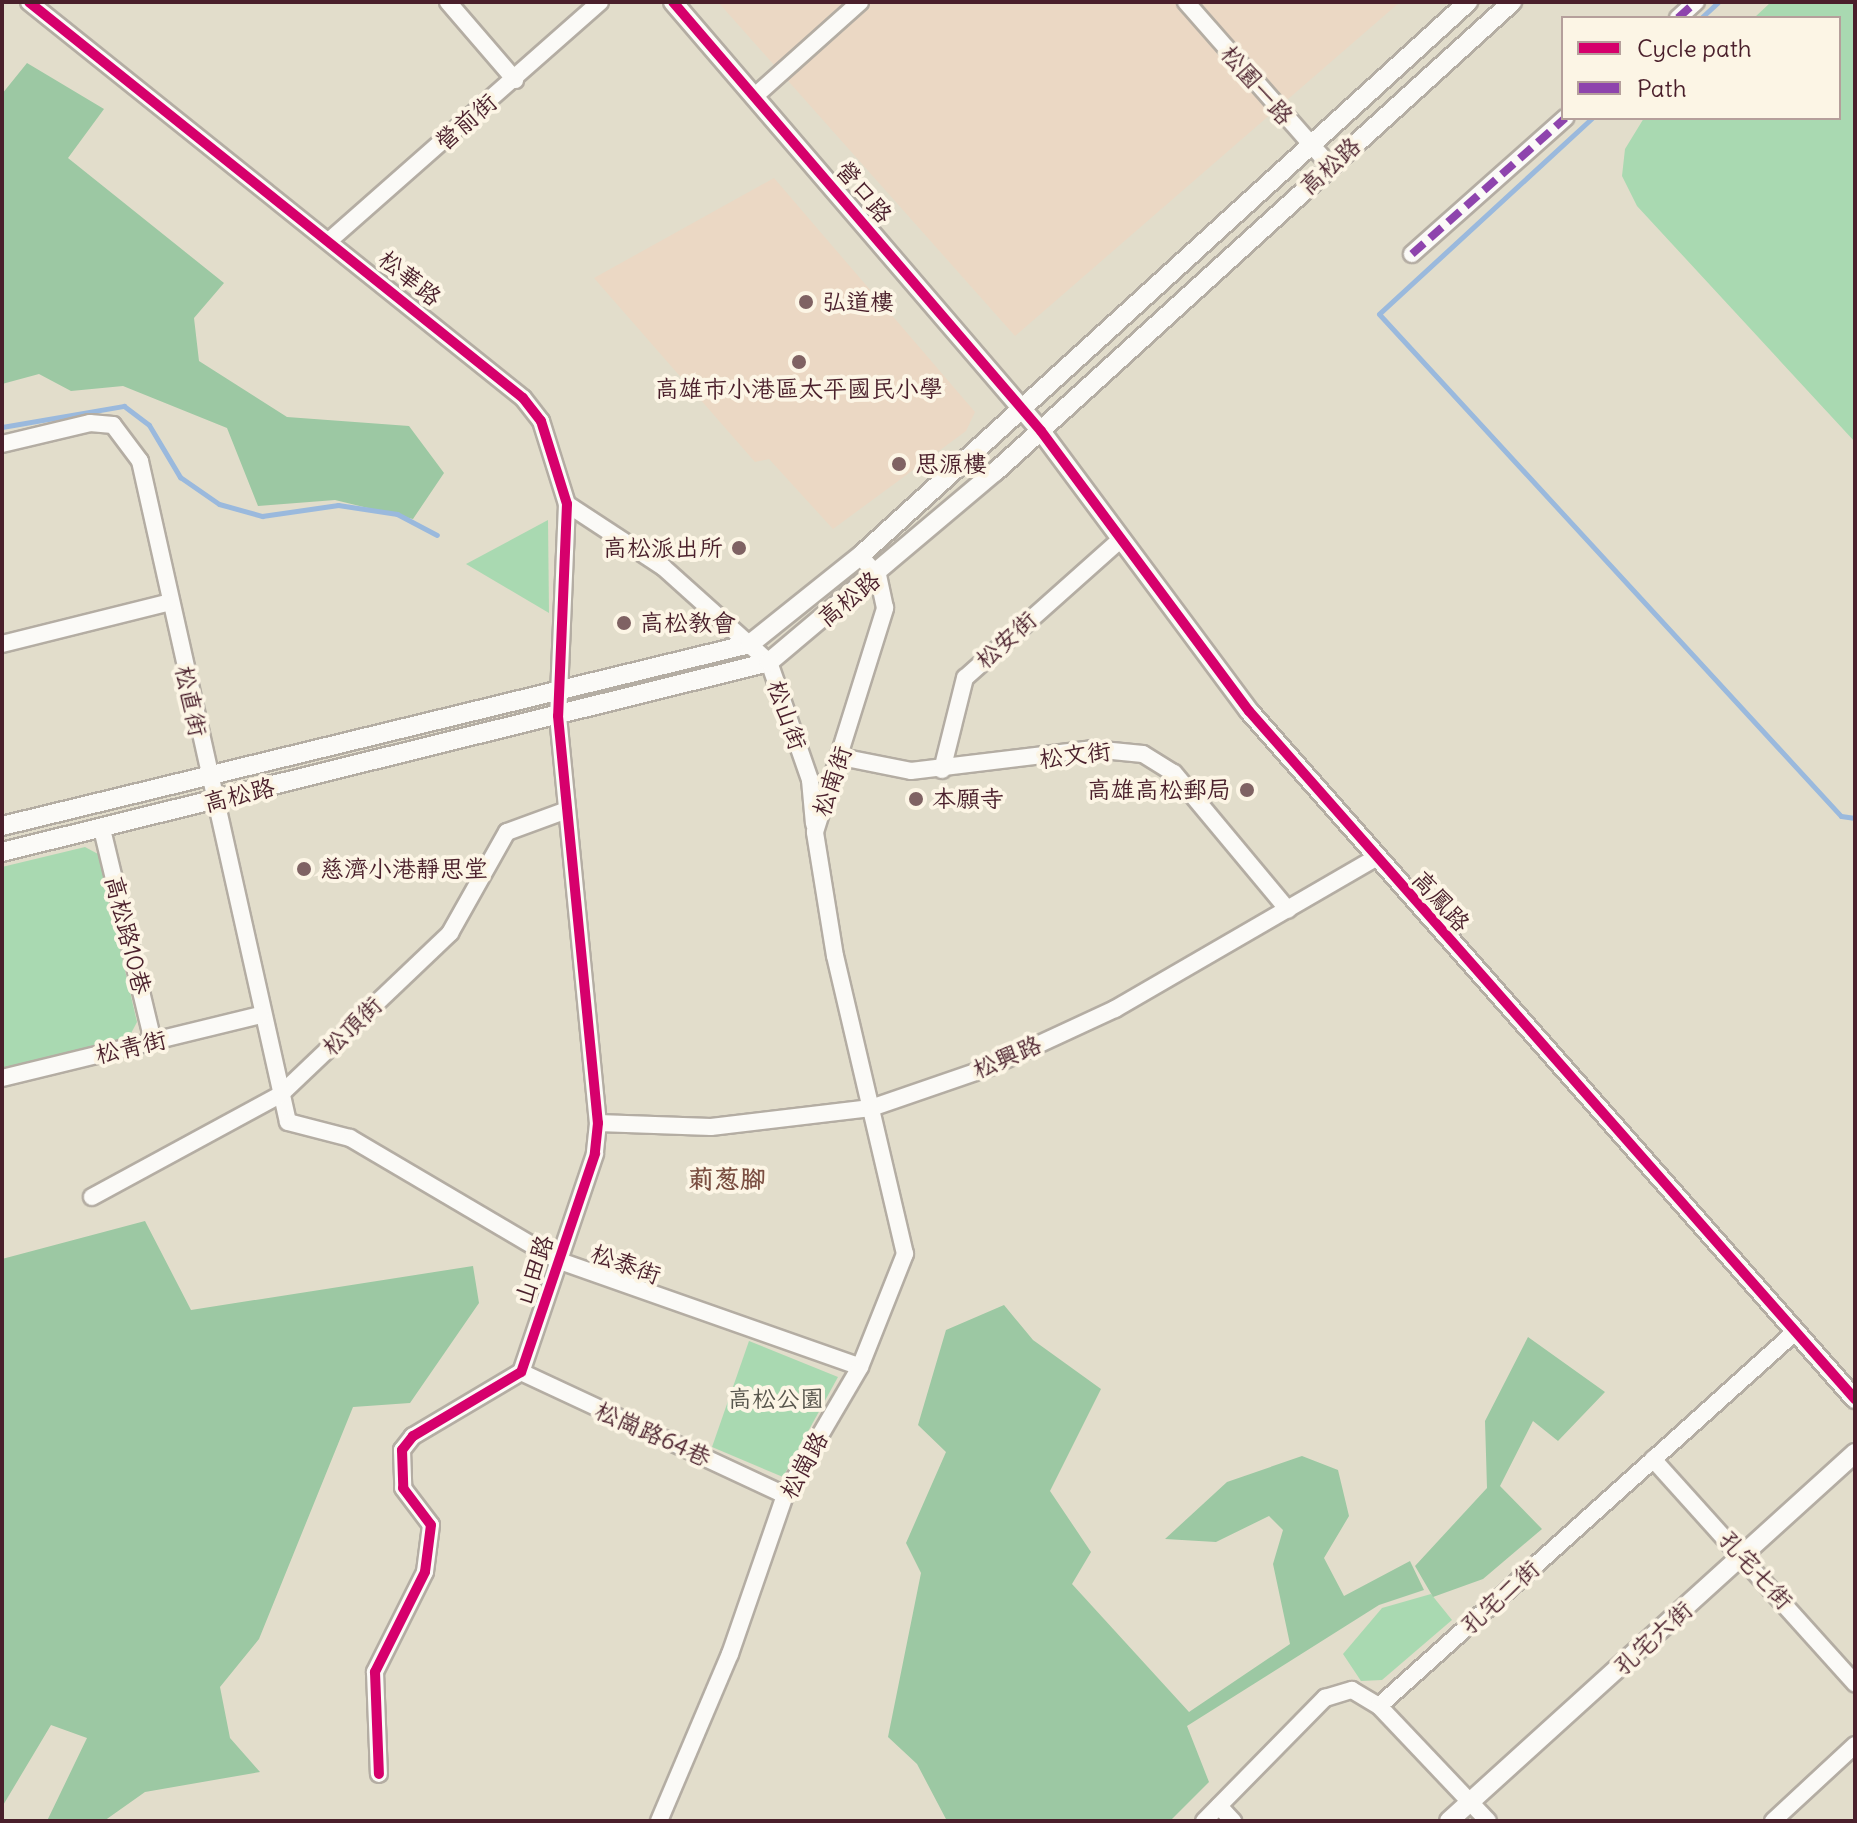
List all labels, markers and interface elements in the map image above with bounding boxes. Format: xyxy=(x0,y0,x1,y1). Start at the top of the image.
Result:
legend xyxy=(1561,16,1841,120)
text: Cycle path xyxy=(1637,33,1752,63)
street label: 松園一路 xyxy=(1215,39,1299,131)
text: Path xyxy=(1637,73,1687,103)
street label: 營前街 xyxy=(429,88,503,156)
street label: 高松路 xyxy=(1294,131,1366,201)
street label: 營口路 xyxy=(830,155,898,229)
street label: 松華路 xyxy=(373,244,447,312)
place label: 弘道樓 xyxy=(822,288,894,316)
marker: 弘道樓 xyxy=(797,293,815,311)
marker: 高雄市小港區太平國民小學 xyxy=(790,353,808,371)
place label: 高雄市小港區太平國民小學 xyxy=(655,375,943,403)
place label: 思源樓 xyxy=(915,450,987,478)
marker: 思源樓 xyxy=(890,455,908,473)
place label: 高松派出所 xyxy=(603,534,723,562)
marker: 高松派出所 xyxy=(730,539,748,557)
street label: 高松路 xyxy=(812,565,886,633)
street label: 松安街 xyxy=(970,605,1042,675)
place label: 高松教會 xyxy=(640,609,736,637)
marker: 高松教會 xyxy=(615,614,633,632)
street label: 松直街 xyxy=(169,663,213,739)
street label: 松山街 xyxy=(762,676,812,754)
street label: 松文街 xyxy=(1038,736,1112,774)
street label: 松南街 xyxy=(807,742,857,820)
street label: 高松路 xyxy=(201,772,277,818)
place label: 高雄高松郵局 xyxy=(1087,776,1231,804)
marker: 高雄高松郵局 xyxy=(1238,781,1256,799)
place label: 本願寺 xyxy=(932,785,1004,813)
marker: 本願寺 xyxy=(907,790,925,808)
place label: 慈濟小港靜思堂 xyxy=(320,855,488,883)
marker: 慈濟小港靜思堂 xyxy=(295,860,313,878)
street label: 高鳳路 xyxy=(1406,865,1476,937)
street label: 高松路10巷 xyxy=(99,873,157,997)
street label: 松頂街 xyxy=(316,991,388,1061)
street label: 松青街 xyxy=(93,1025,169,1069)
street label: 松興路 xyxy=(968,1030,1046,1084)
district label: 莿葱腳 xyxy=(688,1163,766,1195)
street label: 山田路 xyxy=(509,1231,559,1309)
street label: 松泰街 xyxy=(587,1238,665,1290)
park label: 高松公園 xyxy=(728,1385,824,1413)
street label: 松崗路64巷 xyxy=(591,1396,715,1472)
street label: 松崗路 xyxy=(774,1427,834,1503)
street label: 孔宅七街 xyxy=(1713,1525,1799,1615)
street label: 孔宅二街 xyxy=(1455,1554,1545,1640)
street label: 孔宅六街 xyxy=(1608,1595,1698,1681)

